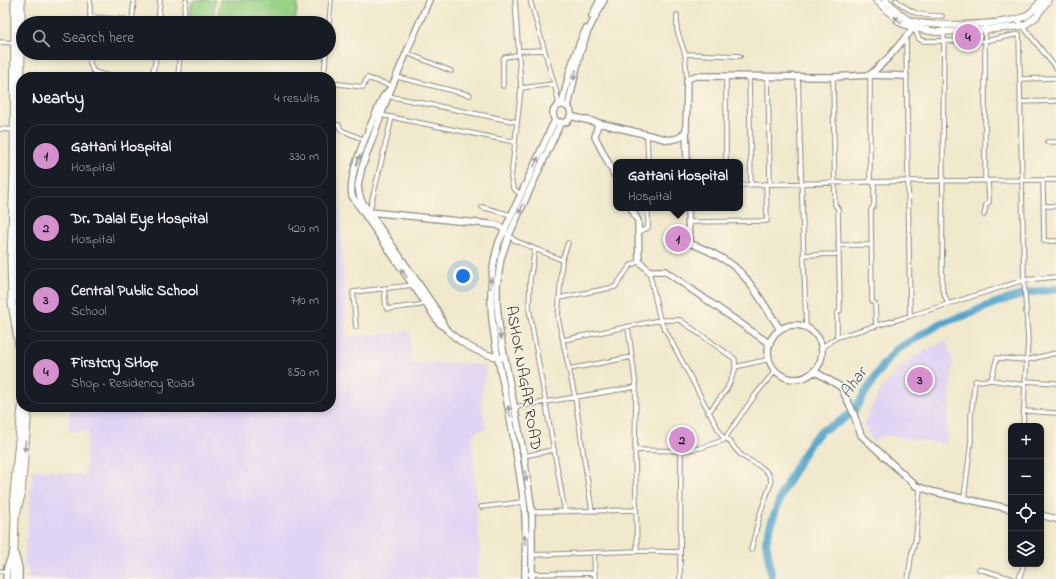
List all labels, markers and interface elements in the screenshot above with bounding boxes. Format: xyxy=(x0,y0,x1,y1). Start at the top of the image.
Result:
one-way arrow xyxy=(892,15,903,24)
search box xyxy=(16,16,336,60)
pin: 4 xyxy=(955,22,981,52)
icon: search xyxy=(30,27,52,49)
text: Search here xyxy=(62,27,134,49)
one-way arrow xyxy=(572,69,578,81)
text: Nearby xyxy=(32,86,84,111)
text: 4 results xyxy=(274,89,320,108)
text: Gattani Hospital xyxy=(71,136,171,158)
text: 1 xyxy=(44,147,48,166)
text: 330 m xyxy=(289,147,319,166)
one-way arrow xyxy=(355,154,361,166)
one-way arrow xyxy=(533,156,539,167)
text: Hospital xyxy=(71,158,115,177)
popup xyxy=(613,159,743,211)
text: Gattani Hospital xyxy=(628,165,728,187)
text: Hospital xyxy=(628,187,672,206)
one-way arrow xyxy=(518,203,524,215)
text: Dr. Dalal Eye Hospital xyxy=(71,208,208,230)
text: 2 xyxy=(43,219,49,238)
text: 420 m xyxy=(288,219,319,238)
pin: 1 xyxy=(665,224,691,254)
text: Hospital xyxy=(71,230,115,249)
your location xyxy=(453,266,473,286)
one-way arrow xyxy=(400,268,408,278)
one-way arrow xyxy=(488,277,495,289)
text: Central Public School xyxy=(71,280,198,302)
text: 3 xyxy=(43,291,49,310)
text: 710 m xyxy=(291,291,319,310)
text: School xyxy=(71,302,107,321)
street label: ASHOK NAGAR ROAD xyxy=(498,304,548,452)
one-way arrow xyxy=(498,328,504,340)
text: Firstcry SHop xyxy=(71,352,158,374)
water label: Ahar xyxy=(834,360,875,404)
text: 4 xyxy=(43,363,49,382)
text: 850 m xyxy=(288,363,319,382)
pin: 3 xyxy=(907,365,933,395)
text: Shop · Residency Road xyxy=(71,374,195,393)
one-way arrow xyxy=(506,405,512,417)
map controls xyxy=(1008,423,1044,567)
button: + xyxy=(1008,423,1044,459)
pin: 2 xyxy=(669,425,695,455)
one-way arrow xyxy=(22,440,28,452)
button: − xyxy=(1008,459,1044,495)
one-way arrow xyxy=(523,470,529,482)
button: locate xyxy=(1008,495,1044,531)
button: layers xyxy=(1008,531,1044,567)
one-way arrow xyxy=(522,533,528,546)

